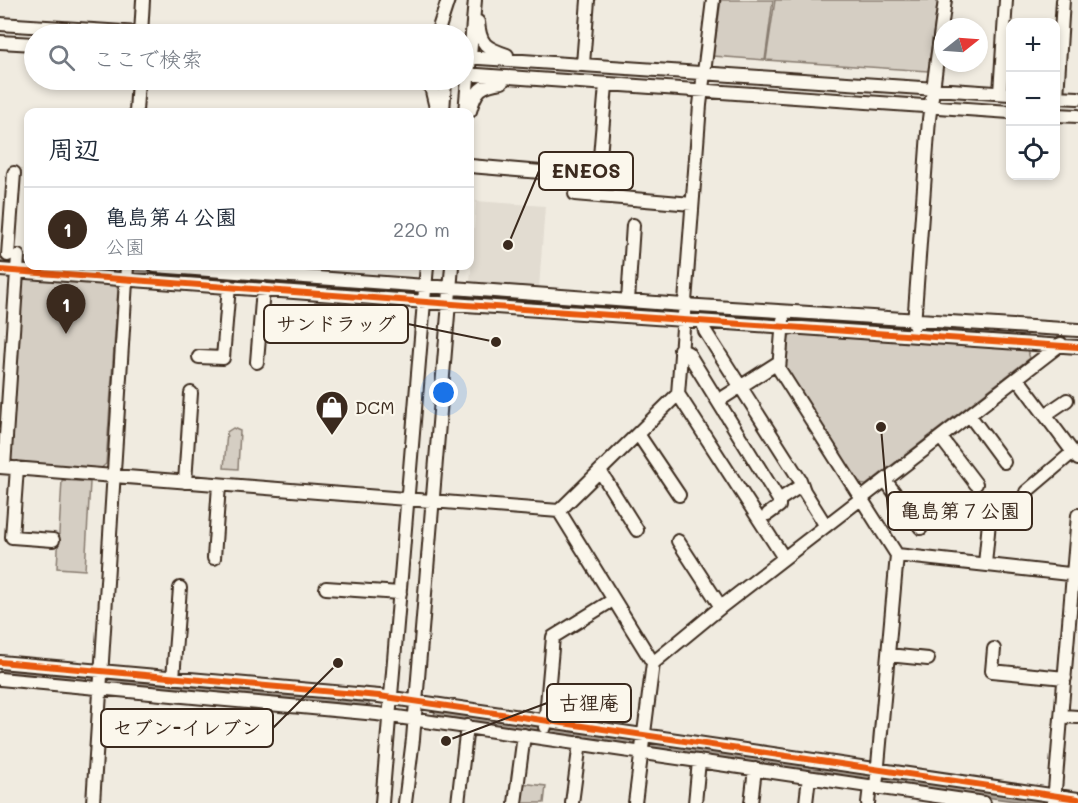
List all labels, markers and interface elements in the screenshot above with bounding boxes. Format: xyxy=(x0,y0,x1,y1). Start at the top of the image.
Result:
north arrow xyxy=(934,18,988,72)
map controls xyxy=(1006,18,1060,180)
button: + xyxy=(1006,18,1060,72)
search box xyxy=(24,24,474,90)
icon: search xyxy=(45,41,78,74)
text: ここで検索 xyxy=(93,44,203,73)
button: − xyxy=(1006,72,1060,126)
button: locate xyxy=(1006,126,1060,180)
text: 周辺 xyxy=(48,132,100,166)
callout: ENEOS xyxy=(539,152,633,190)
text: ENEOS xyxy=(551,157,621,183)
text: 亀島第４公園 xyxy=(105,202,237,231)
text: 1 xyxy=(63,216,72,242)
text: 220 m xyxy=(393,216,450,242)
text: 公園 xyxy=(105,233,145,259)
pin: 1 xyxy=(46,284,86,334)
callout: サンドラッグ xyxy=(264,305,408,343)
text: サンドラッグ xyxy=(276,310,396,336)
your location xyxy=(429,378,458,407)
shop icon: DCM xyxy=(314,389,350,436)
place label: DCM xyxy=(355,395,395,419)
callout: 亀島第７公園 xyxy=(888,492,1032,530)
text: 亀島第７公園 xyxy=(900,497,1020,523)
callout: 古狸庵 xyxy=(547,684,631,722)
text: 古狸庵 xyxy=(559,689,619,715)
callout: セブン-イレブン xyxy=(101,709,273,747)
text: セブン-イレブン xyxy=(113,714,261,740)

